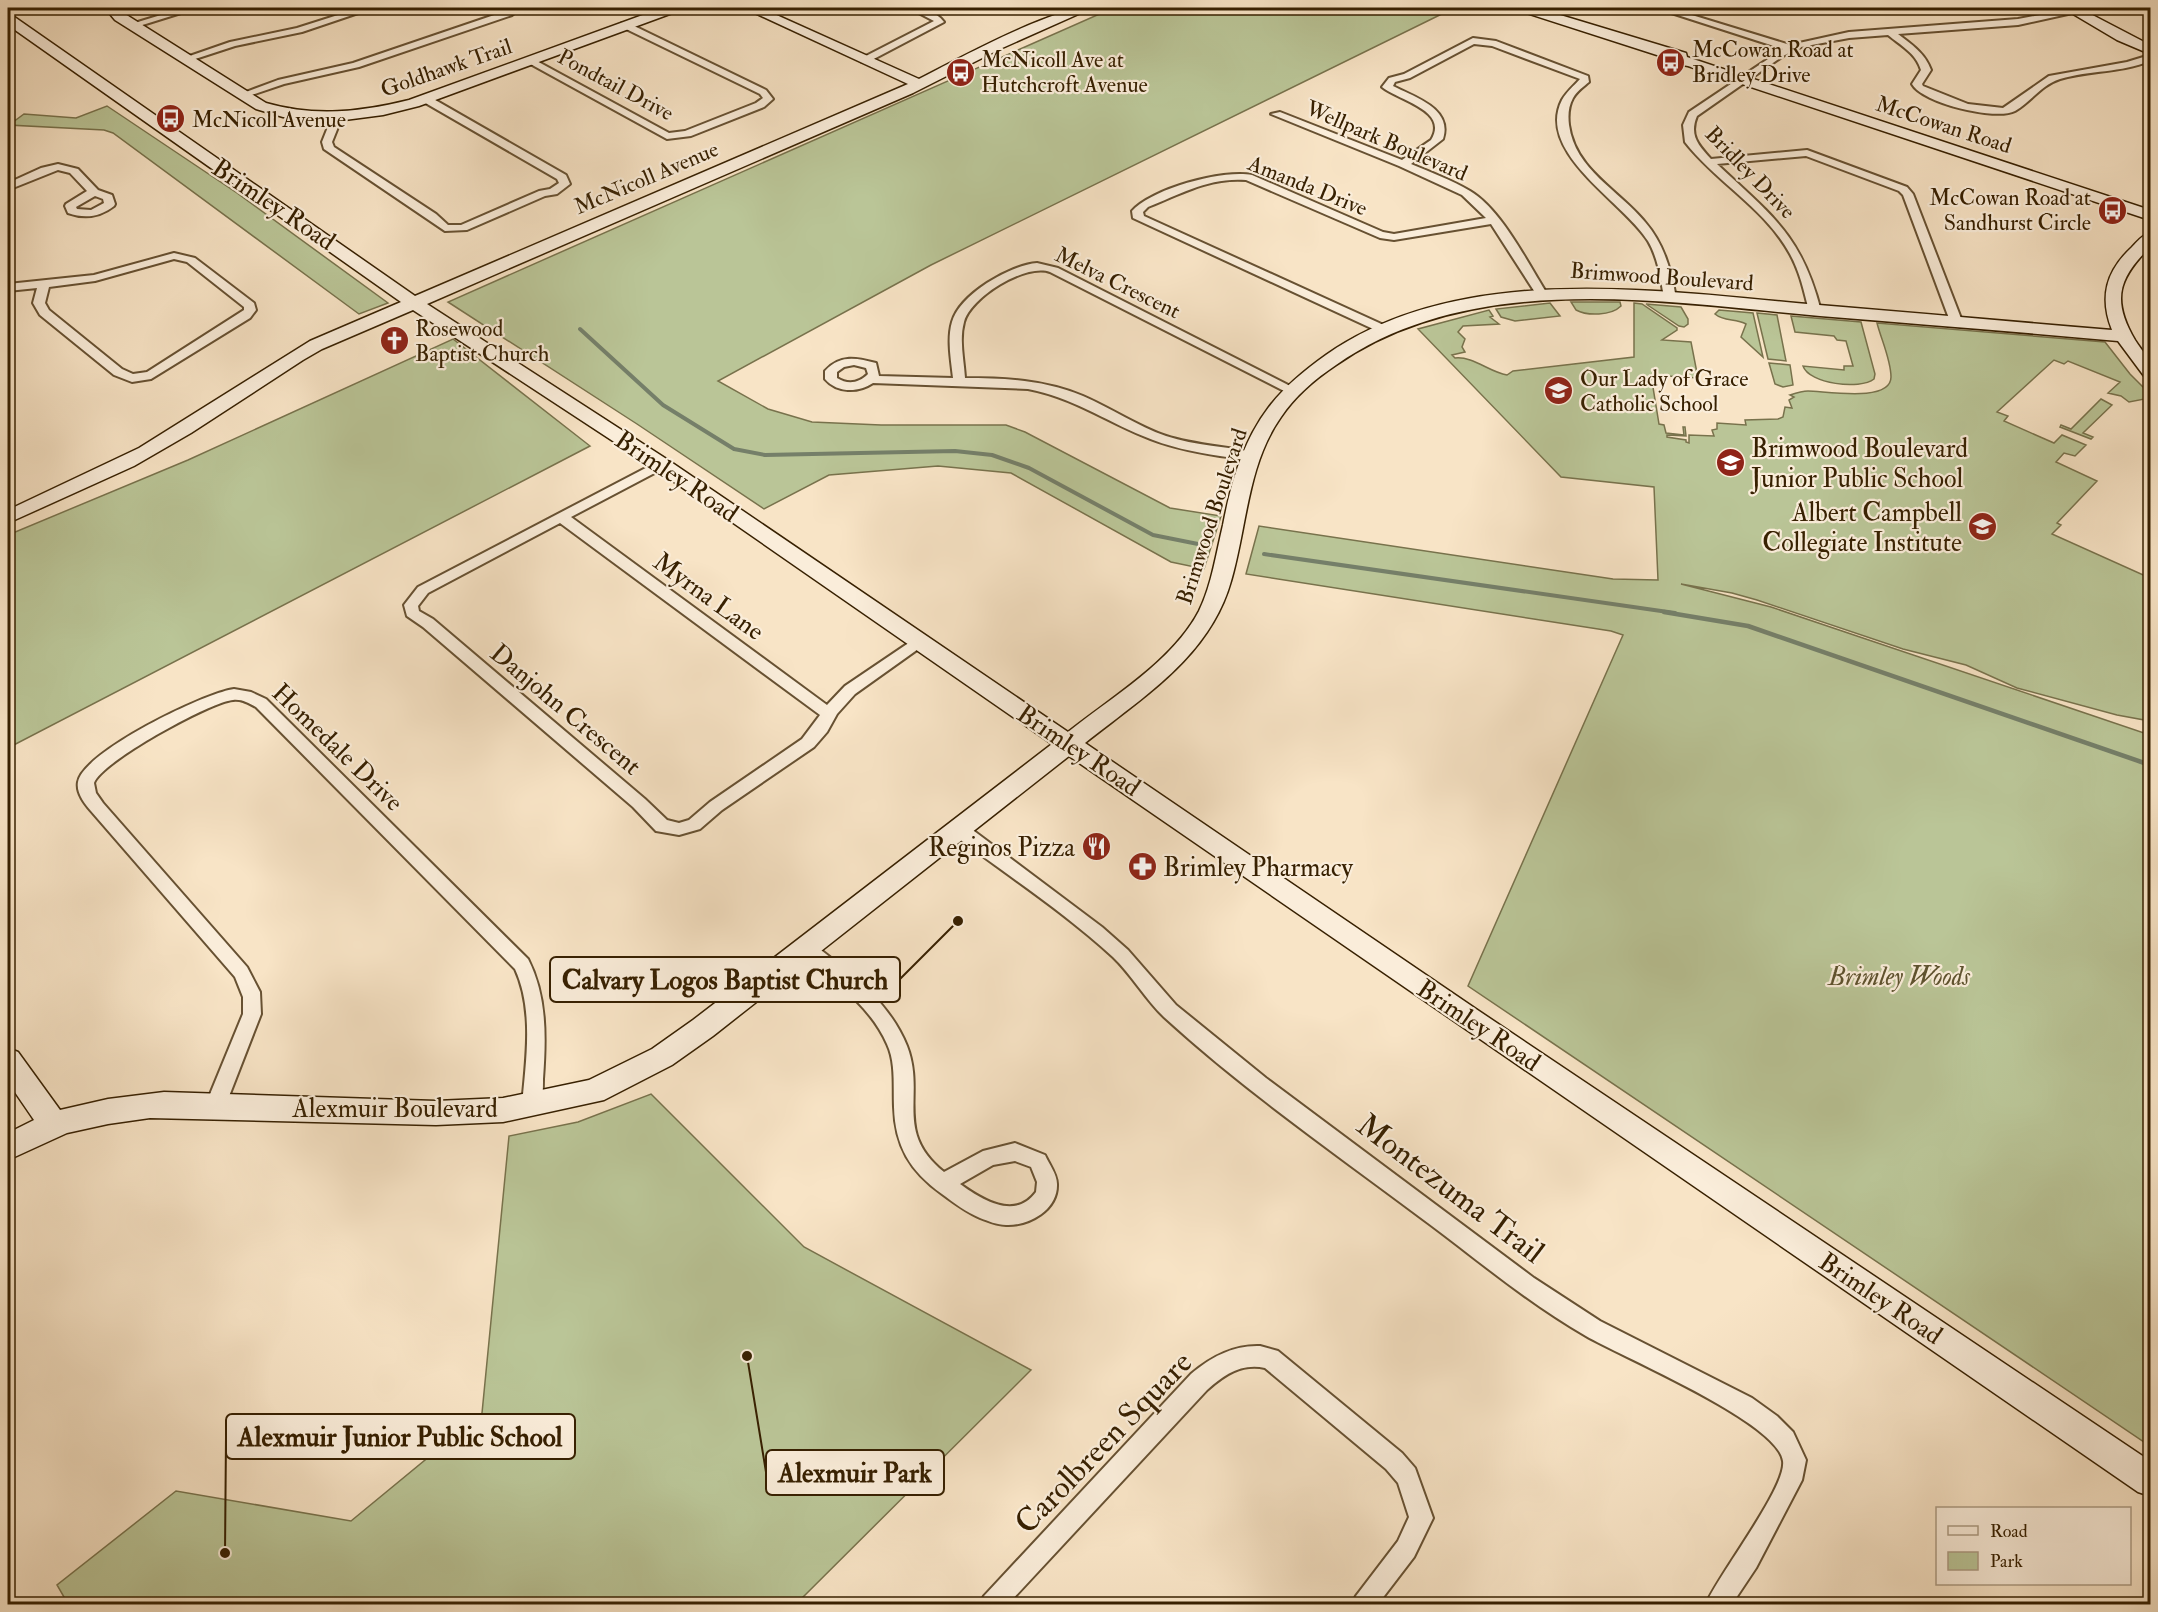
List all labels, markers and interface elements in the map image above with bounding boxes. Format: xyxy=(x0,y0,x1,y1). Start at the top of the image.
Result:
street label: Goldhawk Trail xyxy=(377,32,516,104)
place label: McCowan Road at Bridley Drive xyxy=(1692,36,1854,89)
street label: Pondtail Drive xyxy=(553,43,678,127)
place label: McNicoll Ave at Hutchcroft Avenue xyxy=(981,46,1148,99)
bus stop icon: McCowan Road at Bridley Drive xyxy=(1655,46,1687,78)
bus stop icon: McNicoll Ave at Hutchcroft Avenue xyxy=(944,56,976,88)
street label: McCowan Road xyxy=(1872,90,2015,160)
street label: Wellpark Boulevard xyxy=(1300,94,1472,189)
bus stop icon: McNicoll Avenue xyxy=(155,103,187,135)
place label: McNicoll Avenue xyxy=(192,106,346,134)
street label: Bridley Drive xyxy=(1699,120,1802,225)
street label: McNicoll Avenue xyxy=(570,135,723,221)
street label: Amanda Drive xyxy=(1243,149,1371,223)
street label: Brimley Road xyxy=(205,152,342,258)
place label: McCowan Road at Sandhurst Circle xyxy=(1929,184,2091,237)
bus stop icon: McCowan Road at Sandhurst Circle xyxy=(2096,194,2128,226)
street label: Melva Crescent xyxy=(1050,241,1185,325)
street label: Brimwood Boulevard xyxy=(1569,257,1755,297)
place label: Rosewood Baptist Church xyxy=(415,315,550,369)
church icon: Rosewood Baptist Church xyxy=(378,325,410,357)
place label: Our Lady of Grace Catholic School xyxy=(1580,365,1748,418)
school or university icon: Our Lady of Grace Catholic School xyxy=(1543,375,1575,407)
street label: Brimley Road xyxy=(608,424,745,530)
street label: Brimwood Boulevard xyxy=(1170,424,1254,608)
place label: Brimwood Boulevard Junior Public School xyxy=(1750,433,1968,495)
school or university icon: Brimwood Boulevard Junior Public School xyxy=(1714,447,1746,479)
place label: Albert Campbell Collegiate Institute xyxy=(1762,497,1962,559)
school or university icon: Albert Campbell Collegiate Institute xyxy=(1967,511,1999,543)
street label: Myrna Lane xyxy=(647,546,770,648)
street label: Danjohn Crescent xyxy=(483,637,647,782)
street label: Homedale Drive xyxy=(265,677,410,818)
street label: Brimley Road xyxy=(1010,698,1147,804)
restaurant icon: Reginos Pizza xyxy=(1080,831,1112,863)
place label: Reginos Pizza xyxy=(928,832,1075,864)
pharmacy icon: Brimley Pharmacy xyxy=(1126,851,1158,883)
place label: Brimley Pharmacy xyxy=(1163,852,1354,884)
callout: Calvary Logos Baptist Church xyxy=(550,957,900,1002)
park label: Brimley Woods xyxy=(1826,961,1971,993)
text: Calvary Logos Baptist Church xyxy=(562,964,889,998)
street label: Brimley Road xyxy=(1410,973,1547,1079)
street label: Alexmuir Boulevard xyxy=(291,1093,498,1125)
street label: Montezuma Trail xyxy=(1349,1105,1552,1272)
street label: Brimley Road xyxy=(1812,1246,1949,1352)
street label: Carolbreen Square xyxy=(1007,1343,1201,1542)
callout: Alexmuir Junior Public School xyxy=(226,1414,575,1459)
text: Alexmuir Junior Public School xyxy=(236,1421,564,1454)
callout: Alexmuir Park xyxy=(766,1450,944,1495)
text: Alexmuir Park xyxy=(777,1457,933,1490)
legend xyxy=(1936,1507,2131,1585)
text: Road xyxy=(1990,1520,2028,1543)
text: Park xyxy=(1990,1550,2023,1573)

